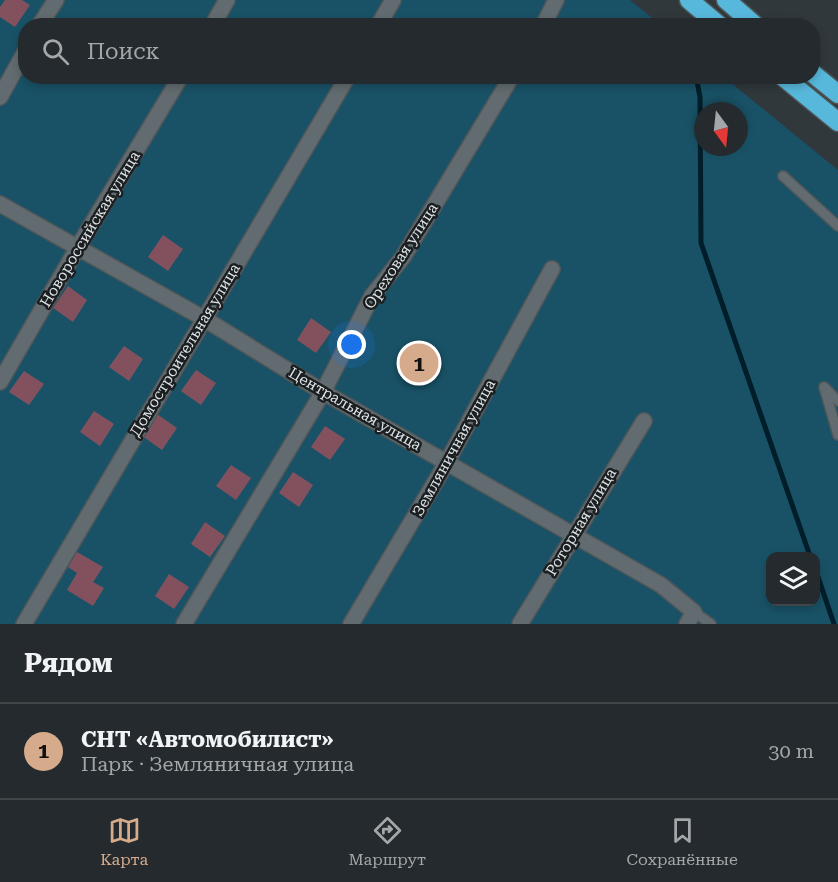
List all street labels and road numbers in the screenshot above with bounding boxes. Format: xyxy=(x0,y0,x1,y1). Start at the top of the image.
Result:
street label: Новороссийская улица xyxy=(36,148,144,310)
street label: Ореховая улица xyxy=(360,200,442,312)
street label: Домостроительная улица xyxy=(126,260,244,440)
street label: Центральная улица xyxy=(285,364,425,454)
street label: Земляничная улица xyxy=(409,376,499,520)
street label: Роторная улица xyxy=(542,465,620,579)

